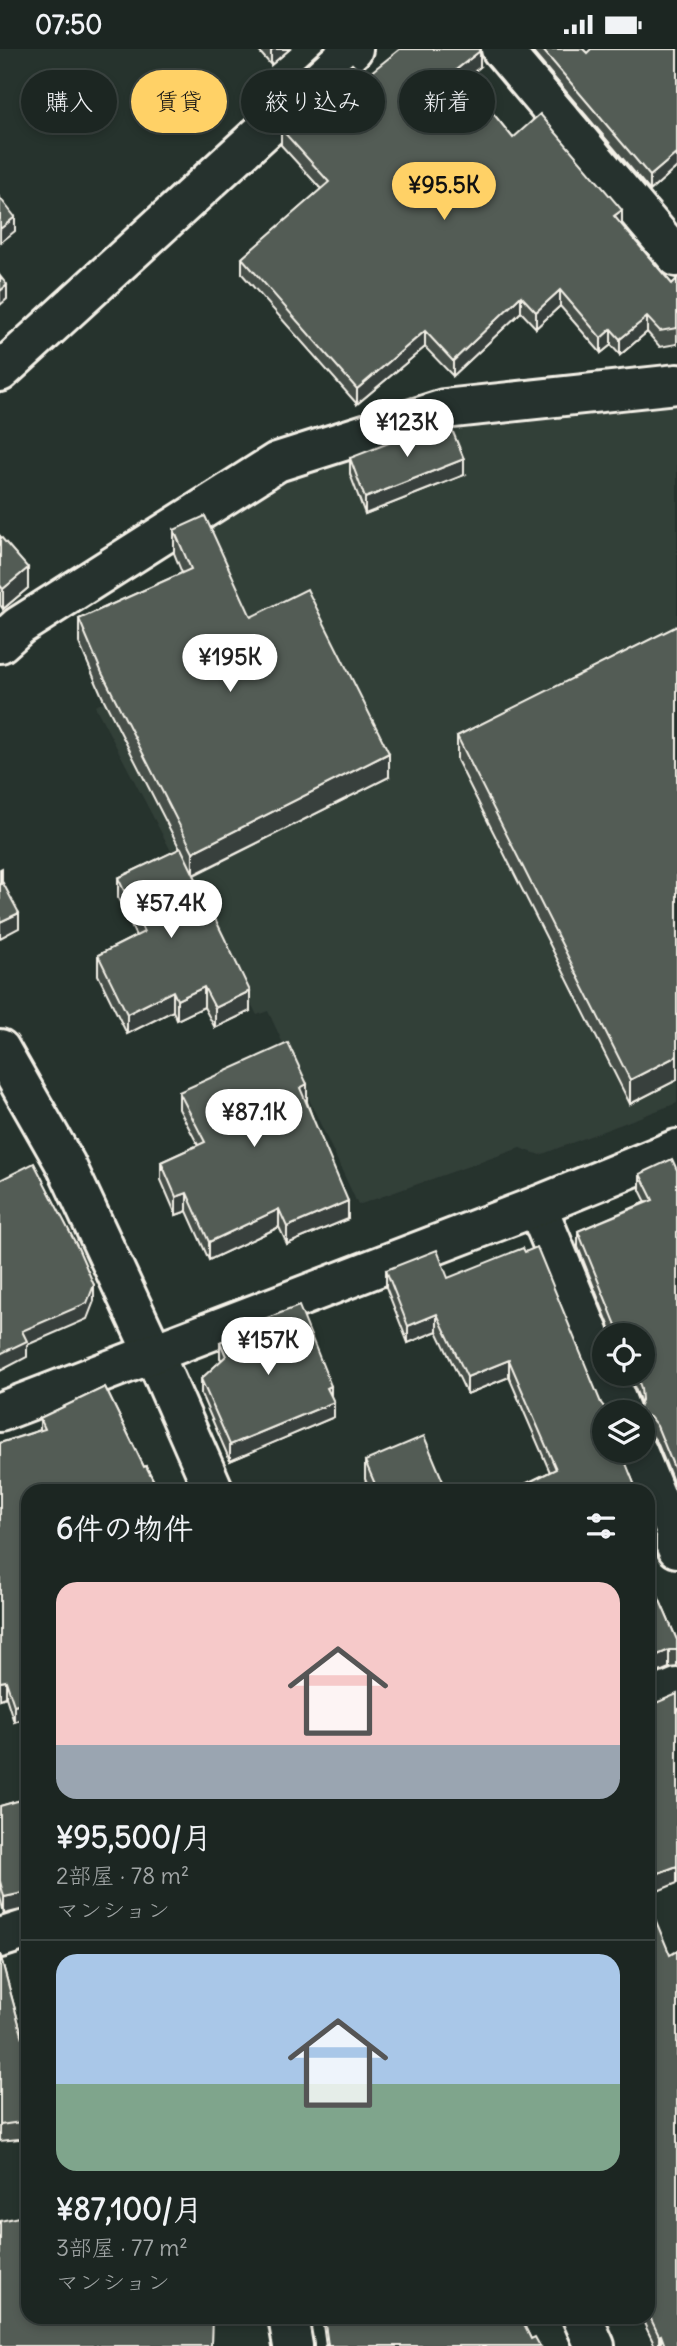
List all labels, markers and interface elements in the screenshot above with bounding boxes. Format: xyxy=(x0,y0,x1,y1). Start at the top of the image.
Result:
text: 07:50 xyxy=(35,8,102,41)
chip: 購入 xyxy=(21,70,117,133)
chip: 賃貸 xyxy=(131,70,227,133)
chip: 絞り込み xyxy=(241,70,385,133)
chip: 新着 xyxy=(399,70,495,133)
pin: ¥95.5K xyxy=(387,163,501,222)
text: ¥95.5K xyxy=(408,170,480,199)
pin: ¥123K xyxy=(358,399,456,459)
text: ¥123K xyxy=(376,407,438,436)
pin: ¥195K xyxy=(181,635,279,694)
text: ¥195K xyxy=(198,642,262,671)
pin: ¥57.4K xyxy=(114,881,228,940)
text: ¥57.4K xyxy=(136,888,206,917)
pin: ¥87.1K xyxy=(197,1089,311,1149)
text: ¥87.1K xyxy=(221,1097,287,1126)
pin: ¥157K xyxy=(219,1317,317,1377)
map controls xyxy=(592,1323,655,1463)
button: locate xyxy=(592,1323,655,1386)
text: ¥157K xyxy=(237,1325,299,1354)
button: layers xyxy=(592,1400,655,1463)
icon: filters xyxy=(582,1507,620,1545)
text: 6件の物件 xyxy=(56,1509,193,1547)
icon: home xyxy=(275,1628,401,1754)
text: ¥95,500/月 xyxy=(56,1818,212,1856)
text: 2部屋 · 78 m² xyxy=(56,1861,189,1890)
text: マンション xyxy=(56,1895,170,1924)
icon: home xyxy=(275,2000,401,2126)
text: ¥87,100/月 xyxy=(56,2190,203,2228)
text: 3部屋 · 77 m² xyxy=(56,2233,188,2262)
text: マンション xyxy=(56,2267,170,2296)

